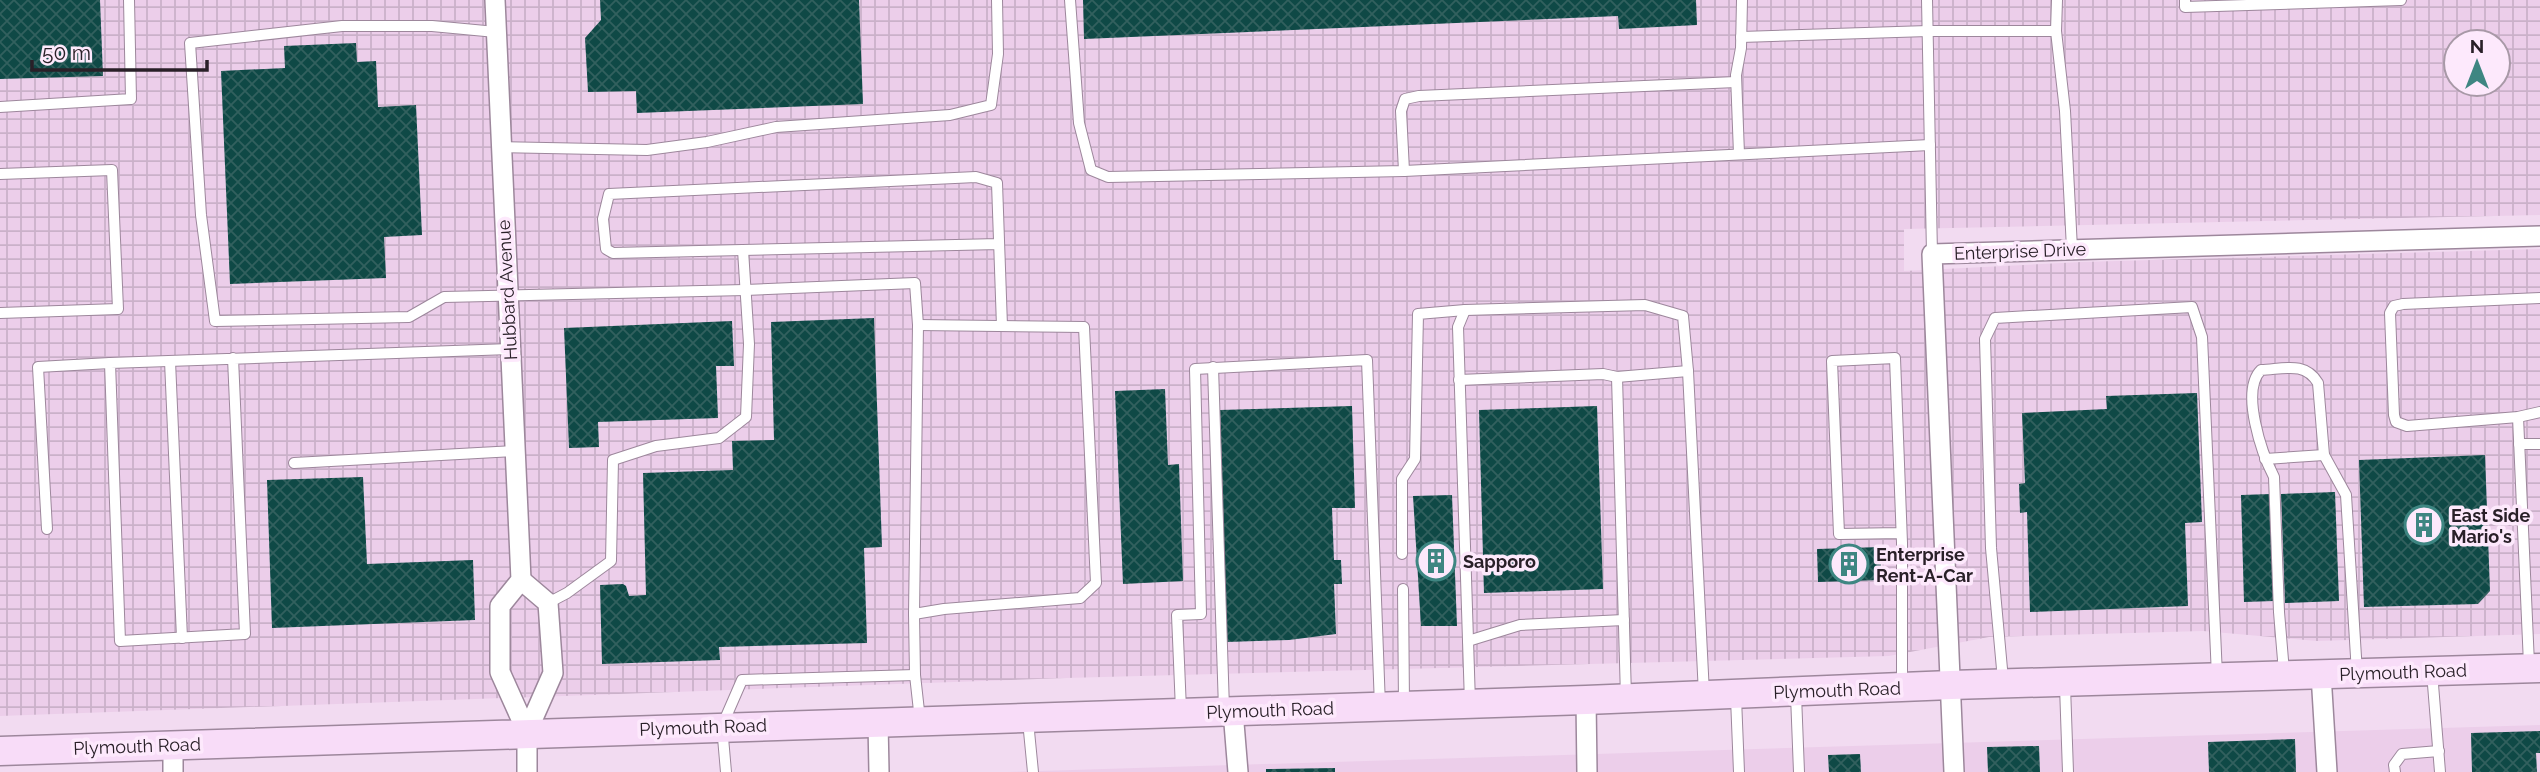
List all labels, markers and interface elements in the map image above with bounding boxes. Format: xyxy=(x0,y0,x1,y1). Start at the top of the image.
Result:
scale bar xyxy=(32,28,206,72)
north arrow xyxy=(2442,28,2512,98)
text: N xyxy=(2470,35,2484,57)
text: 50 m xyxy=(42,40,91,65)
street label: Hubbard Avenue xyxy=(493,219,521,361)
street label: Enterprise Drive xyxy=(1954,238,2087,264)
building icon: East Side Mario's xyxy=(2403,504,2445,546)
place label: East Side Mario's xyxy=(2451,505,2530,547)
building icon: Sapporo xyxy=(1415,540,1457,582)
building icon: Enterprise Rent-A-Car xyxy=(1828,543,1870,585)
place label: Enterprise Rent-A-Car xyxy=(1876,544,1973,586)
place label: Sapporo xyxy=(1463,551,1536,572)
street label: Plymouth Road xyxy=(2339,659,2467,685)
street label: Plymouth Road xyxy=(1773,677,1901,703)
street label: Plymouth Road xyxy=(1206,697,1334,723)
street label: Plymouth Road xyxy=(639,714,767,740)
street label: Plymouth Road xyxy=(73,733,201,759)

